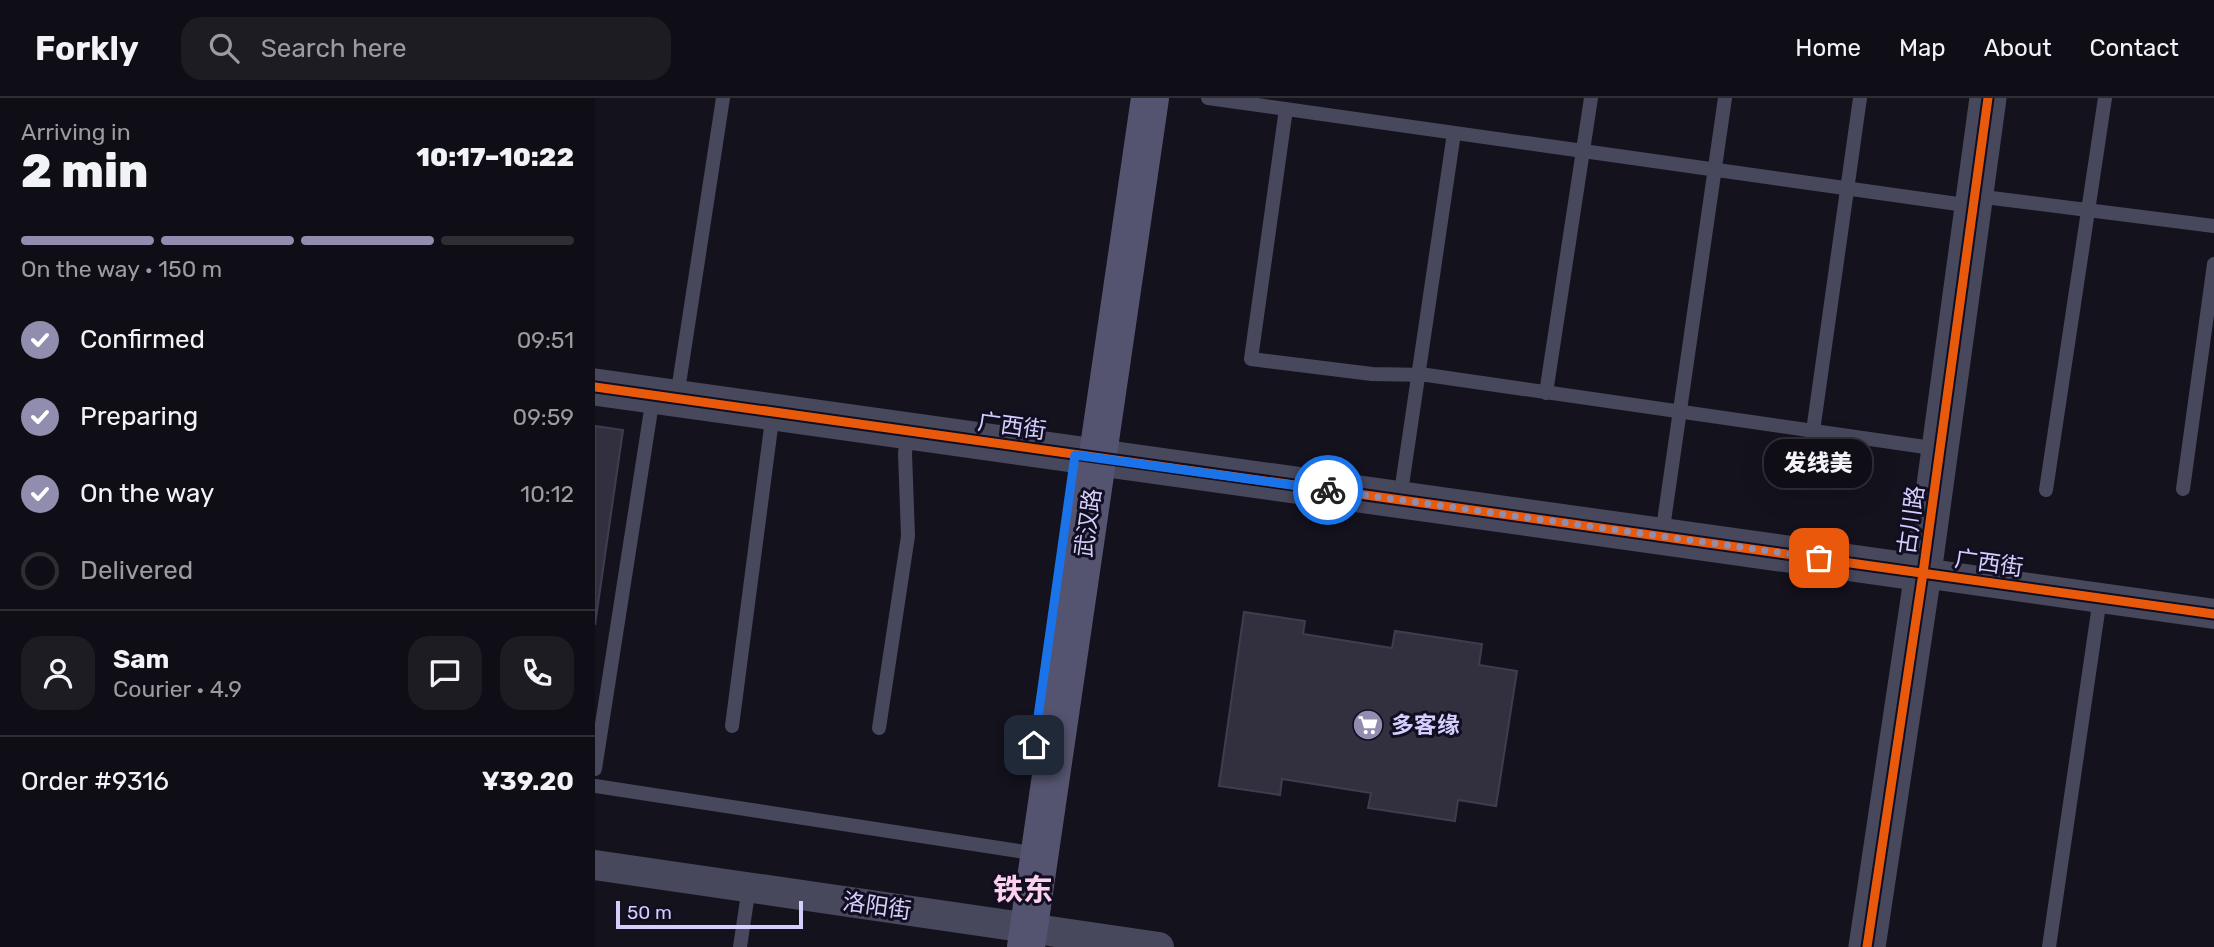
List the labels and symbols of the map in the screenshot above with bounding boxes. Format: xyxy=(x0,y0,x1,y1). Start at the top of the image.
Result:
street label: 广西街 xyxy=(976,407,1048,445)
callout: 发线美 xyxy=(1765,439,1873,488)
courier xyxy=(1293,455,1363,525)
street label: 古川路 xyxy=(1892,484,1930,556)
street label: 武汉路 xyxy=(1069,487,1107,559)
pin xyxy=(1789,528,1849,588)
street label: 广西街 xyxy=(1953,544,2025,582)
supermarket icon: 多客缘 xyxy=(1351,708,1385,742)
place label: 多客缘 xyxy=(1391,711,1460,739)
pin xyxy=(1004,715,1064,775)
district label: 铁东 xyxy=(993,872,1053,908)
street label: 洛阳街 xyxy=(841,887,913,925)
scale bar xyxy=(616,898,803,930)

